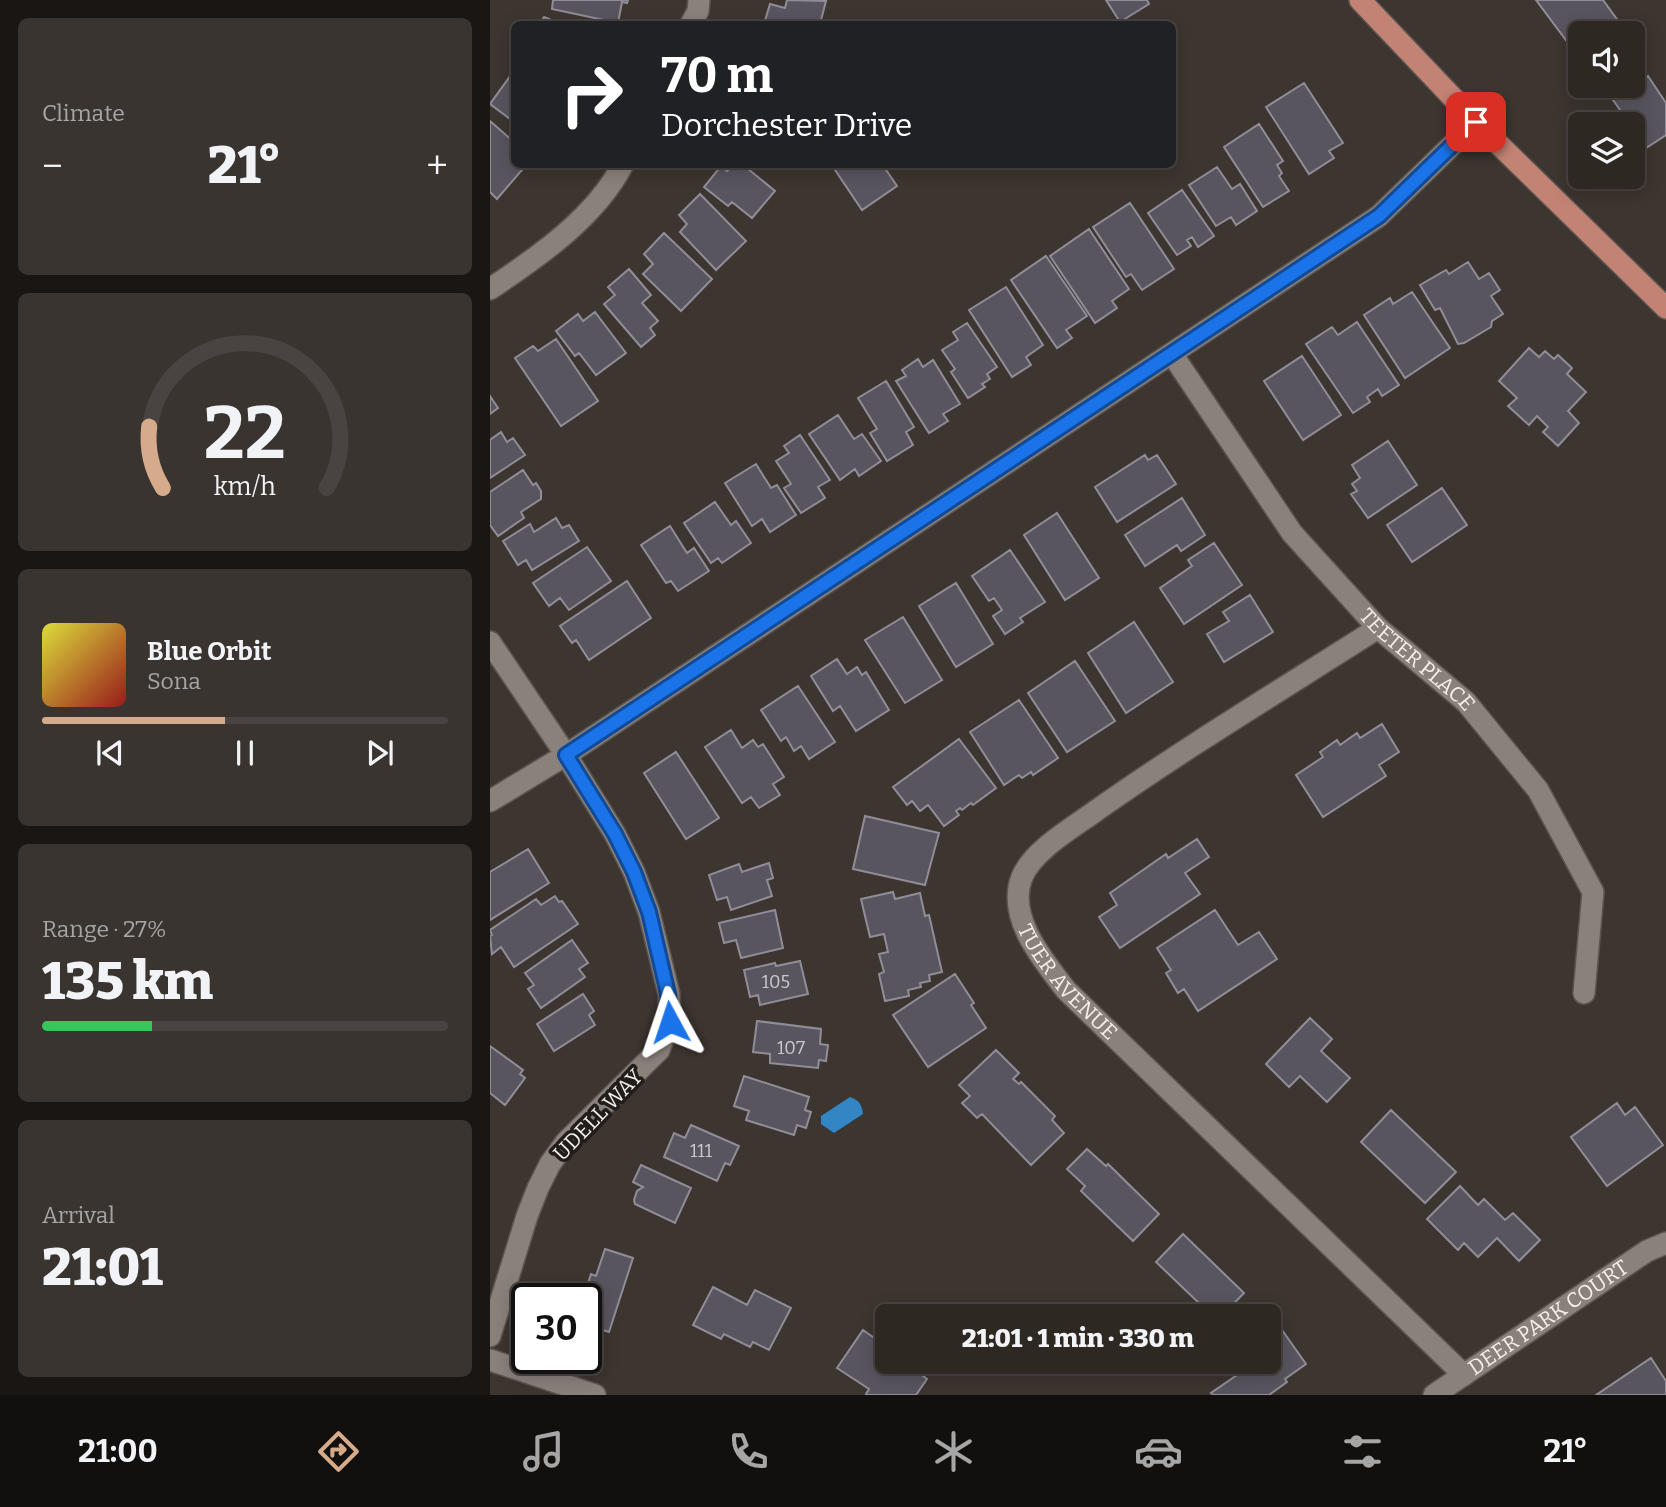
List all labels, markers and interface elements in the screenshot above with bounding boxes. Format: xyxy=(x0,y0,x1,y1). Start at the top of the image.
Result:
map controls xyxy=(1568,21,1645,189)
button: sound xyxy=(1568,21,1645,98)
text: 70 m xyxy=(661,46,773,105)
icon: right xyxy=(546,49,637,140)
pin xyxy=(1446,92,1506,152)
text: Climate xyxy=(42,99,125,127)
icon: arrive xyxy=(1457,103,1495,141)
text: Dorchester Drive xyxy=(661,106,912,144)
button: layers xyxy=(1568,112,1645,189)
text: 21° xyxy=(208,134,281,197)
text: − xyxy=(42,143,63,189)
text: + xyxy=(426,143,448,189)
text: 22 xyxy=(204,391,286,478)
text: km/h xyxy=(214,472,276,502)
street label: TEETER PLACE xyxy=(1354,603,1481,716)
text: Blue Orbit xyxy=(147,636,271,667)
text: Sona xyxy=(147,667,201,695)
icon: previous xyxy=(91,734,129,772)
icon: pause xyxy=(226,734,264,772)
icon: next xyxy=(361,734,399,772)
text: Range · 27% xyxy=(42,915,166,943)
street label: TUER AVENUE xyxy=(1012,920,1123,1046)
text: 135 km xyxy=(42,950,213,1013)
house number: 105 xyxy=(762,971,790,993)
position arrow xyxy=(633,985,707,1059)
house number: 107 xyxy=(777,1037,805,1059)
street label: UDELL WAY xyxy=(548,1063,648,1166)
house number: 111 xyxy=(690,1140,713,1162)
text: Arrival xyxy=(42,1201,115,1229)
text: 21:01 xyxy=(42,1236,163,1299)
street label: DEER PARK COURT xyxy=(1463,1254,1633,1381)
speed limit sign: 30 xyxy=(511,1283,602,1374)
text: 21:01 · 1 min · 330 m xyxy=(962,1323,1194,1354)
icon: directions xyxy=(314,1427,363,1476)
icon: music xyxy=(519,1427,568,1476)
icon: phone xyxy=(724,1427,773,1476)
icon: climate xyxy=(929,1427,978,1476)
icon: car xyxy=(1134,1427,1183,1476)
icon: filters xyxy=(1338,1427,1387,1476)
text: 21:00 xyxy=(78,1432,158,1470)
text: 21° xyxy=(1543,1432,1588,1470)

